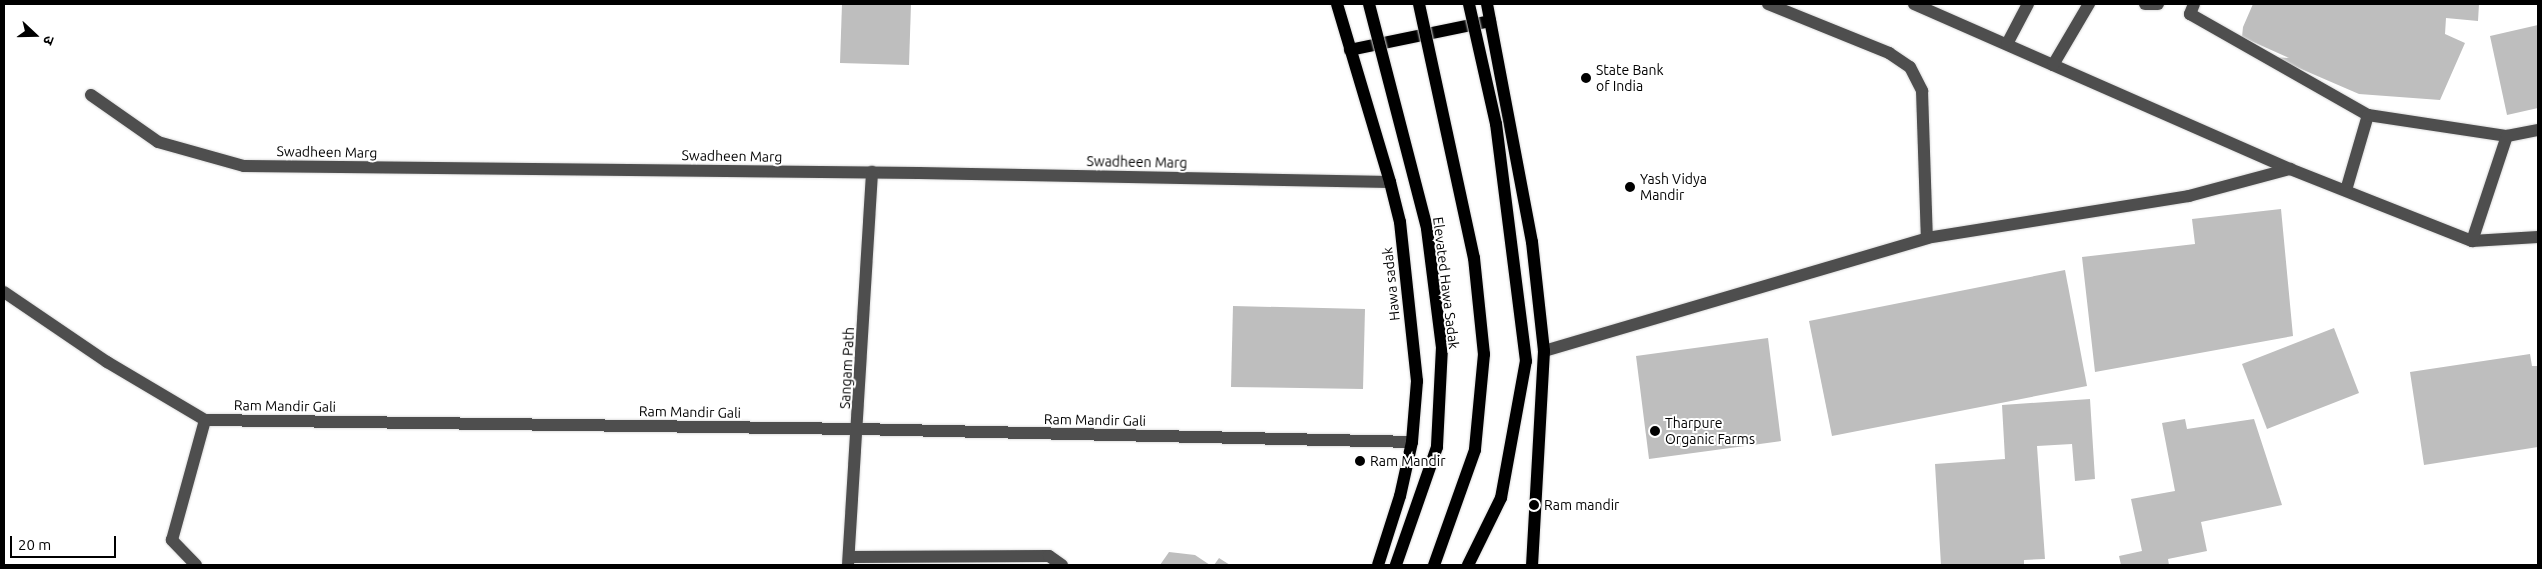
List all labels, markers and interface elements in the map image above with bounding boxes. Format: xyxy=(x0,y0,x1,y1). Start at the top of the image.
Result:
north arrow xyxy=(10,10,60,60)
text: उ xyxy=(40,34,58,47)
place label: State Bank of India xyxy=(1596,62,1664,94)
marker: State Bank of India xyxy=(1580,72,1592,84)
street label: Swadheen Marg xyxy=(276,143,378,161)
street label: Swadheen Marg xyxy=(681,147,783,165)
street label: Swadheen Marg xyxy=(1086,153,1188,171)
place label: Yash Vidya Mandir xyxy=(1640,171,1707,203)
marker: Yash Vidya Mandir xyxy=(1624,181,1636,193)
street label: Elevated Hawa Sadak xyxy=(1430,216,1462,350)
street label: Hawa sadak xyxy=(1379,246,1403,322)
street label: Sangam Path xyxy=(836,327,858,409)
street label: Ram Mandir Gali xyxy=(234,397,336,415)
street label: Ram Mandir Gali xyxy=(639,403,741,421)
street label: Ram Mandir Gali xyxy=(1044,411,1146,429)
place label: Tharpure Organic Farms xyxy=(1665,415,1755,448)
marker: Tharpure Organic Farms xyxy=(1649,425,1661,437)
place label: Ram Mandir xyxy=(1370,453,1445,469)
marker: Ram Mandir xyxy=(1354,455,1366,467)
place label: Ram mandir xyxy=(1544,497,1619,513)
marker: Ram mandir xyxy=(1528,499,1540,511)
scale bar xyxy=(12,526,119,558)
text: 20 m xyxy=(18,536,51,553)

